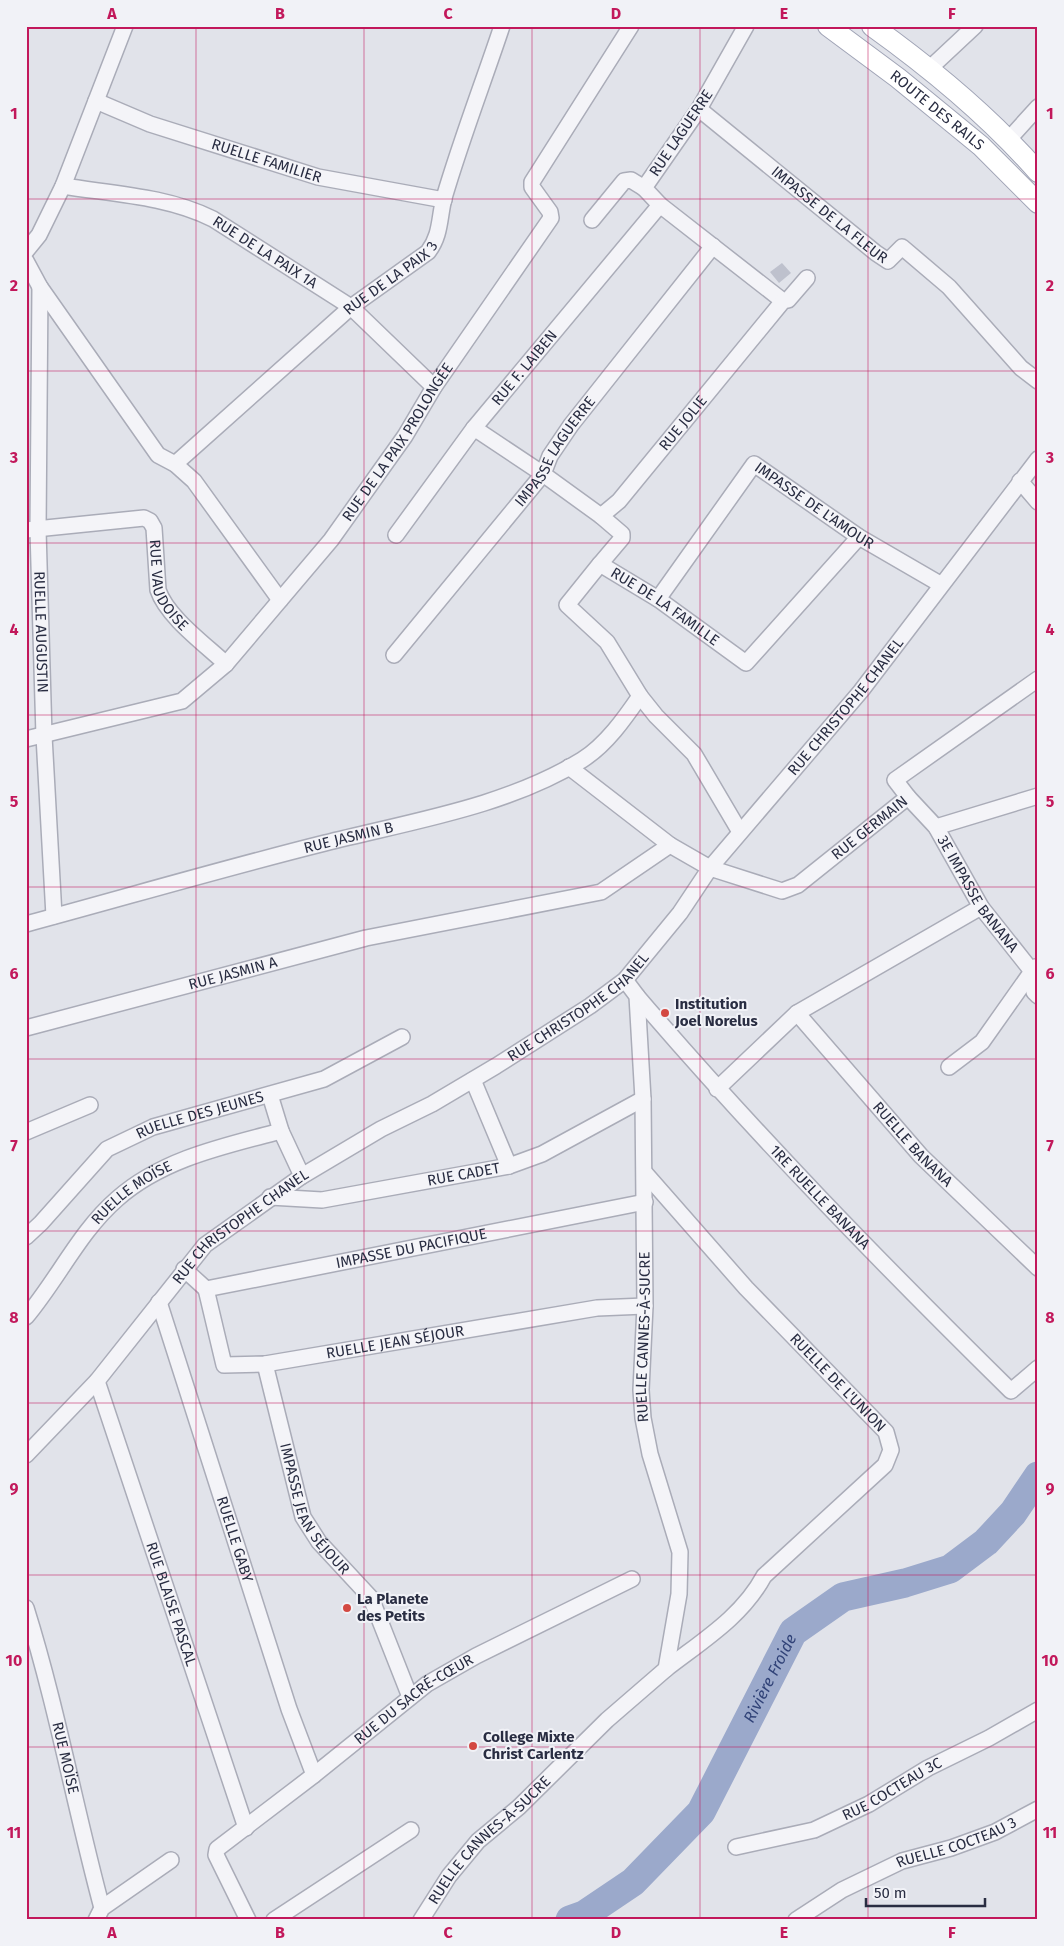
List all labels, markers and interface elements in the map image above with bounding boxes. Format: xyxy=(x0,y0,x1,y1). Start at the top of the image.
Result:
text: A xyxy=(106,4,117,23)
text: B xyxy=(275,4,285,23)
text: C xyxy=(443,4,453,23)
text: D xyxy=(611,4,621,23)
text: E xyxy=(780,4,788,23)
text: F xyxy=(948,4,956,23)
street label: ROUTE DES RAILS xyxy=(887,66,988,154)
street label: RUE LAGUERRE xyxy=(645,86,717,180)
text: 1 xyxy=(10,104,18,123)
text: 1 xyxy=(1046,104,1054,123)
street label: RUELLE FAMILIER xyxy=(209,135,324,187)
street label: IMPASSE DE LA FLEUR xyxy=(768,162,891,267)
street label: RUE DE LA PAIX 1A xyxy=(209,212,321,292)
street label: RUE DE LA PAIX 3 xyxy=(339,238,442,319)
text: 2 xyxy=(10,276,18,295)
text: 2 xyxy=(1046,276,1054,295)
street label: RUE F. LAIBEN xyxy=(488,326,561,409)
street label: RUE DE LA PAIX PROLONGÉE xyxy=(338,359,457,525)
street label: RUE JOLIE xyxy=(655,392,711,454)
street label: IMPASSE LAGUERRE xyxy=(511,393,599,510)
text: 3 xyxy=(9,448,18,467)
text: 3 xyxy=(1045,448,1054,467)
street label: IMPASSE DE L'AMOUR xyxy=(751,458,877,553)
street label: RUE VAUDOISE xyxy=(146,539,192,634)
street label: RUE DE LA FAMILLE xyxy=(607,564,723,649)
street label: RUELLE AUGUSTIN xyxy=(30,571,52,693)
text: 4 xyxy=(9,620,19,639)
text: 4 xyxy=(1045,620,1055,639)
street label: RUE CHRISTOPHE CHANEL xyxy=(784,634,907,779)
text: 5 xyxy=(10,792,19,811)
street label: RUE GERMAIN xyxy=(828,792,911,864)
text: 5 xyxy=(1046,792,1055,811)
street label: RUE JASMIN B xyxy=(302,818,395,857)
street label: 3E IMPASSE BANANA xyxy=(934,832,1022,956)
street label: RUE CHRISTOPHE CHANEL xyxy=(504,949,653,1065)
street label: RUE JASMIN A xyxy=(187,953,280,994)
text: 6 xyxy=(9,964,19,983)
text: 6 xyxy=(1045,964,1055,983)
place label: Institution Joel Norelus xyxy=(674,995,758,1030)
marker: Institution Joel Norelus xyxy=(659,1007,671,1019)
street label: RUELLE DES JEUNES xyxy=(133,1087,266,1143)
street label: RUELLE BANANA xyxy=(869,1098,957,1191)
text: 7 xyxy=(10,1136,18,1155)
text: 7 xyxy=(1046,1136,1054,1155)
street label: 1RE RUELLE BANANA xyxy=(766,1142,874,1253)
street label: RUELLE MOÏSE xyxy=(87,1157,175,1228)
street label: RUE CADET xyxy=(426,1159,502,1190)
street label: RUE CHRISTOPHE CHANEL xyxy=(168,1165,312,1288)
street label: IMPASSE DU PACIFIQUE xyxy=(334,1225,488,1272)
street label: RUELLE CANNES-À-SUCRE xyxy=(632,1251,654,1423)
text: 8 xyxy=(9,1308,19,1327)
text: 8 xyxy=(1045,1308,1055,1327)
street label: RUELLE JEAN SÉJOUR xyxy=(325,1322,465,1363)
street label: RUELLE DE L'UNION xyxy=(786,1330,890,1436)
street label: IMPASSE JEAN SÉJOUR xyxy=(276,1441,353,1578)
text: 9 xyxy=(10,1479,19,1498)
text: 9 xyxy=(1046,1479,1055,1498)
street label: RUELLE GABY xyxy=(213,1494,257,1585)
street label: RUE BLAISE PASCAL xyxy=(142,1539,201,1669)
place label: La Planete des Petits xyxy=(357,1590,429,1625)
marker: La Planete des Petits xyxy=(341,1602,353,1614)
water label: Rivière Froide xyxy=(739,1631,800,1725)
street label: RUE DU SACRÉ-CŒUR xyxy=(350,1650,476,1748)
text: 10 xyxy=(6,1651,22,1670)
text: 10 xyxy=(1042,1651,1058,1670)
street label: RUE MOÏSE xyxy=(48,1720,83,1796)
place label: College Mixte Christ Carlentz xyxy=(483,1728,584,1763)
marker: College Mixte Christ Carlentz xyxy=(467,1740,479,1752)
street label: RUE COCTEAU 3C xyxy=(839,1753,945,1824)
street label: RUELLE CANNES-À-SUCRE xyxy=(424,1772,554,1908)
street label: RUELLE COCTEAU 3 xyxy=(893,1813,1020,1872)
text: 11 xyxy=(7,1823,21,1842)
text: 11 xyxy=(1043,1823,1057,1842)
scale bar xyxy=(866,1876,985,1908)
text: 50 m xyxy=(874,1884,907,1902)
text: A xyxy=(106,1923,117,1942)
text: B xyxy=(275,1923,285,1942)
text: C xyxy=(443,1923,453,1942)
text: D xyxy=(611,1923,621,1942)
text: E xyxy=(780,1923,788,1942)
text: F xyxy=(948,1923,956,1942)

